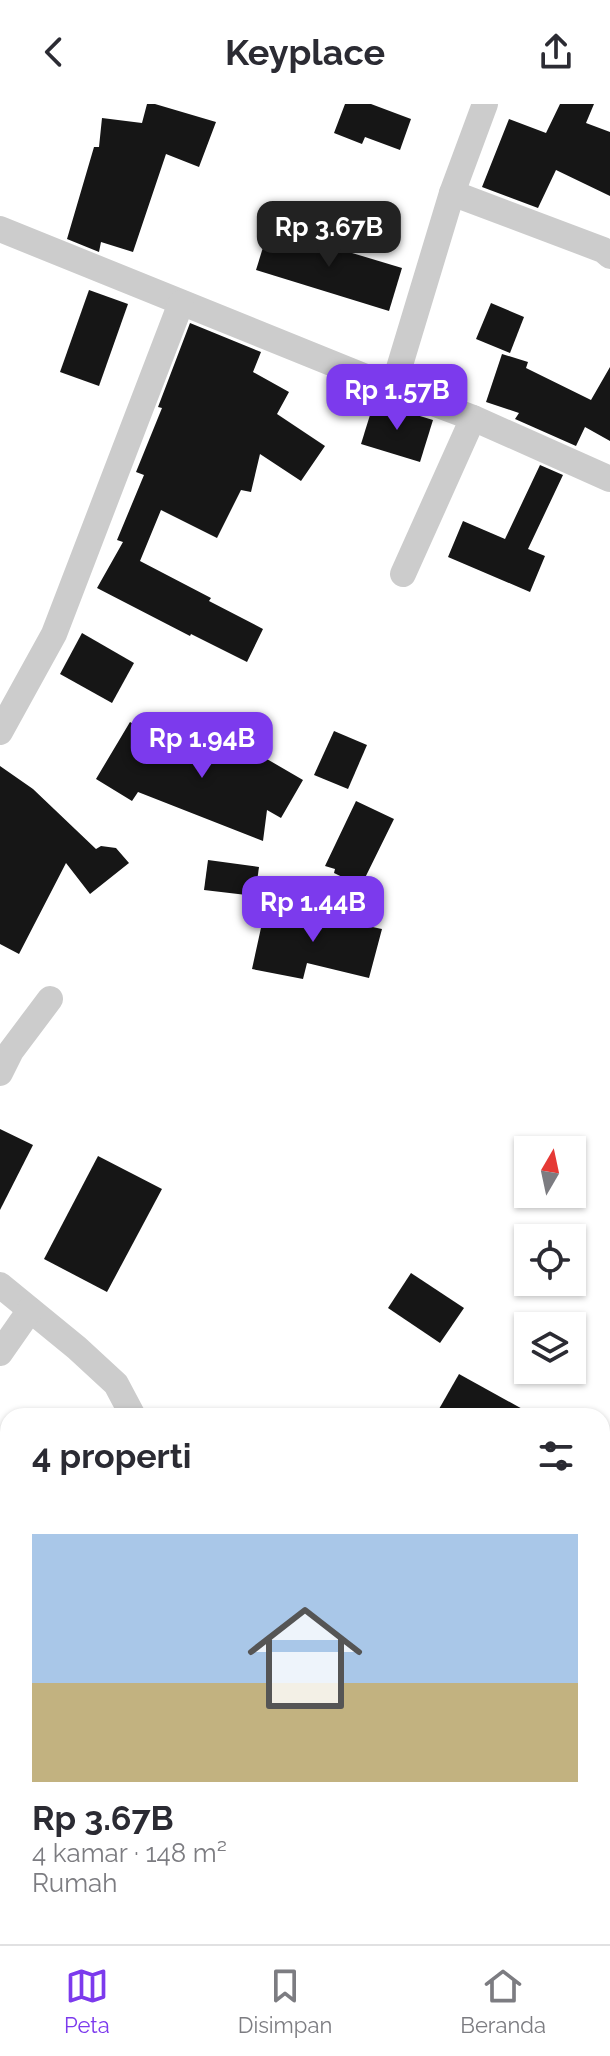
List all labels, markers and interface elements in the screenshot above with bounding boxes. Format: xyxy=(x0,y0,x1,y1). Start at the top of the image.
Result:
icon: back xyxy=(32,30,76,74)
icon: share xyxy=(534,30,578,74)
text: Keyplace xyxy=(225,31,385,73)
pin: Rp 3.67B xyxy=(246,201,412,269)
text: Rp 3.67B xyxy=(275,212,383,242)
pin: Rp 1.57B xyxy=(314,364,480,432)
text: Rp 1.57B xyxy=(344,375,450,405)
pin: Rp 1.94B xyxy=(119,712,285,780)
text: Rp 1.94B xyxy=(149,723,255,753)
pin: Rp 1.44B xyxy=(230,876,396,944)
text: Rp 1.44B xyxy=(260,887,366,917)
north arrow xyxy=(514,1136,586,1208)
map controls xyxy=(514,1136,586,1384)
button: locate xyxy=(514,1224,586,1296)
button: layers xyxy=(514,1312,586,1384)
icon: filters xyxy=(534,1434,578,1478)
text: 4 properti xyxy=(32,1436,191,1476)
icon: home xyxy=(233,1586,377,1730)
text: Rp 3.67B xyxy=(32,1798,174,1838)
text: 4 kamar · 148 m² xyxy=(32,1838,227,1868)
text: Rumah xyxy=(32,1868,117,1898)
tab: Peta xyxy=(64,1964,110,2038)
tab: Disimpan xyxy=(238,1964,332,2038)
tab: Beranda xyxy=(460,1964,546,2038)

